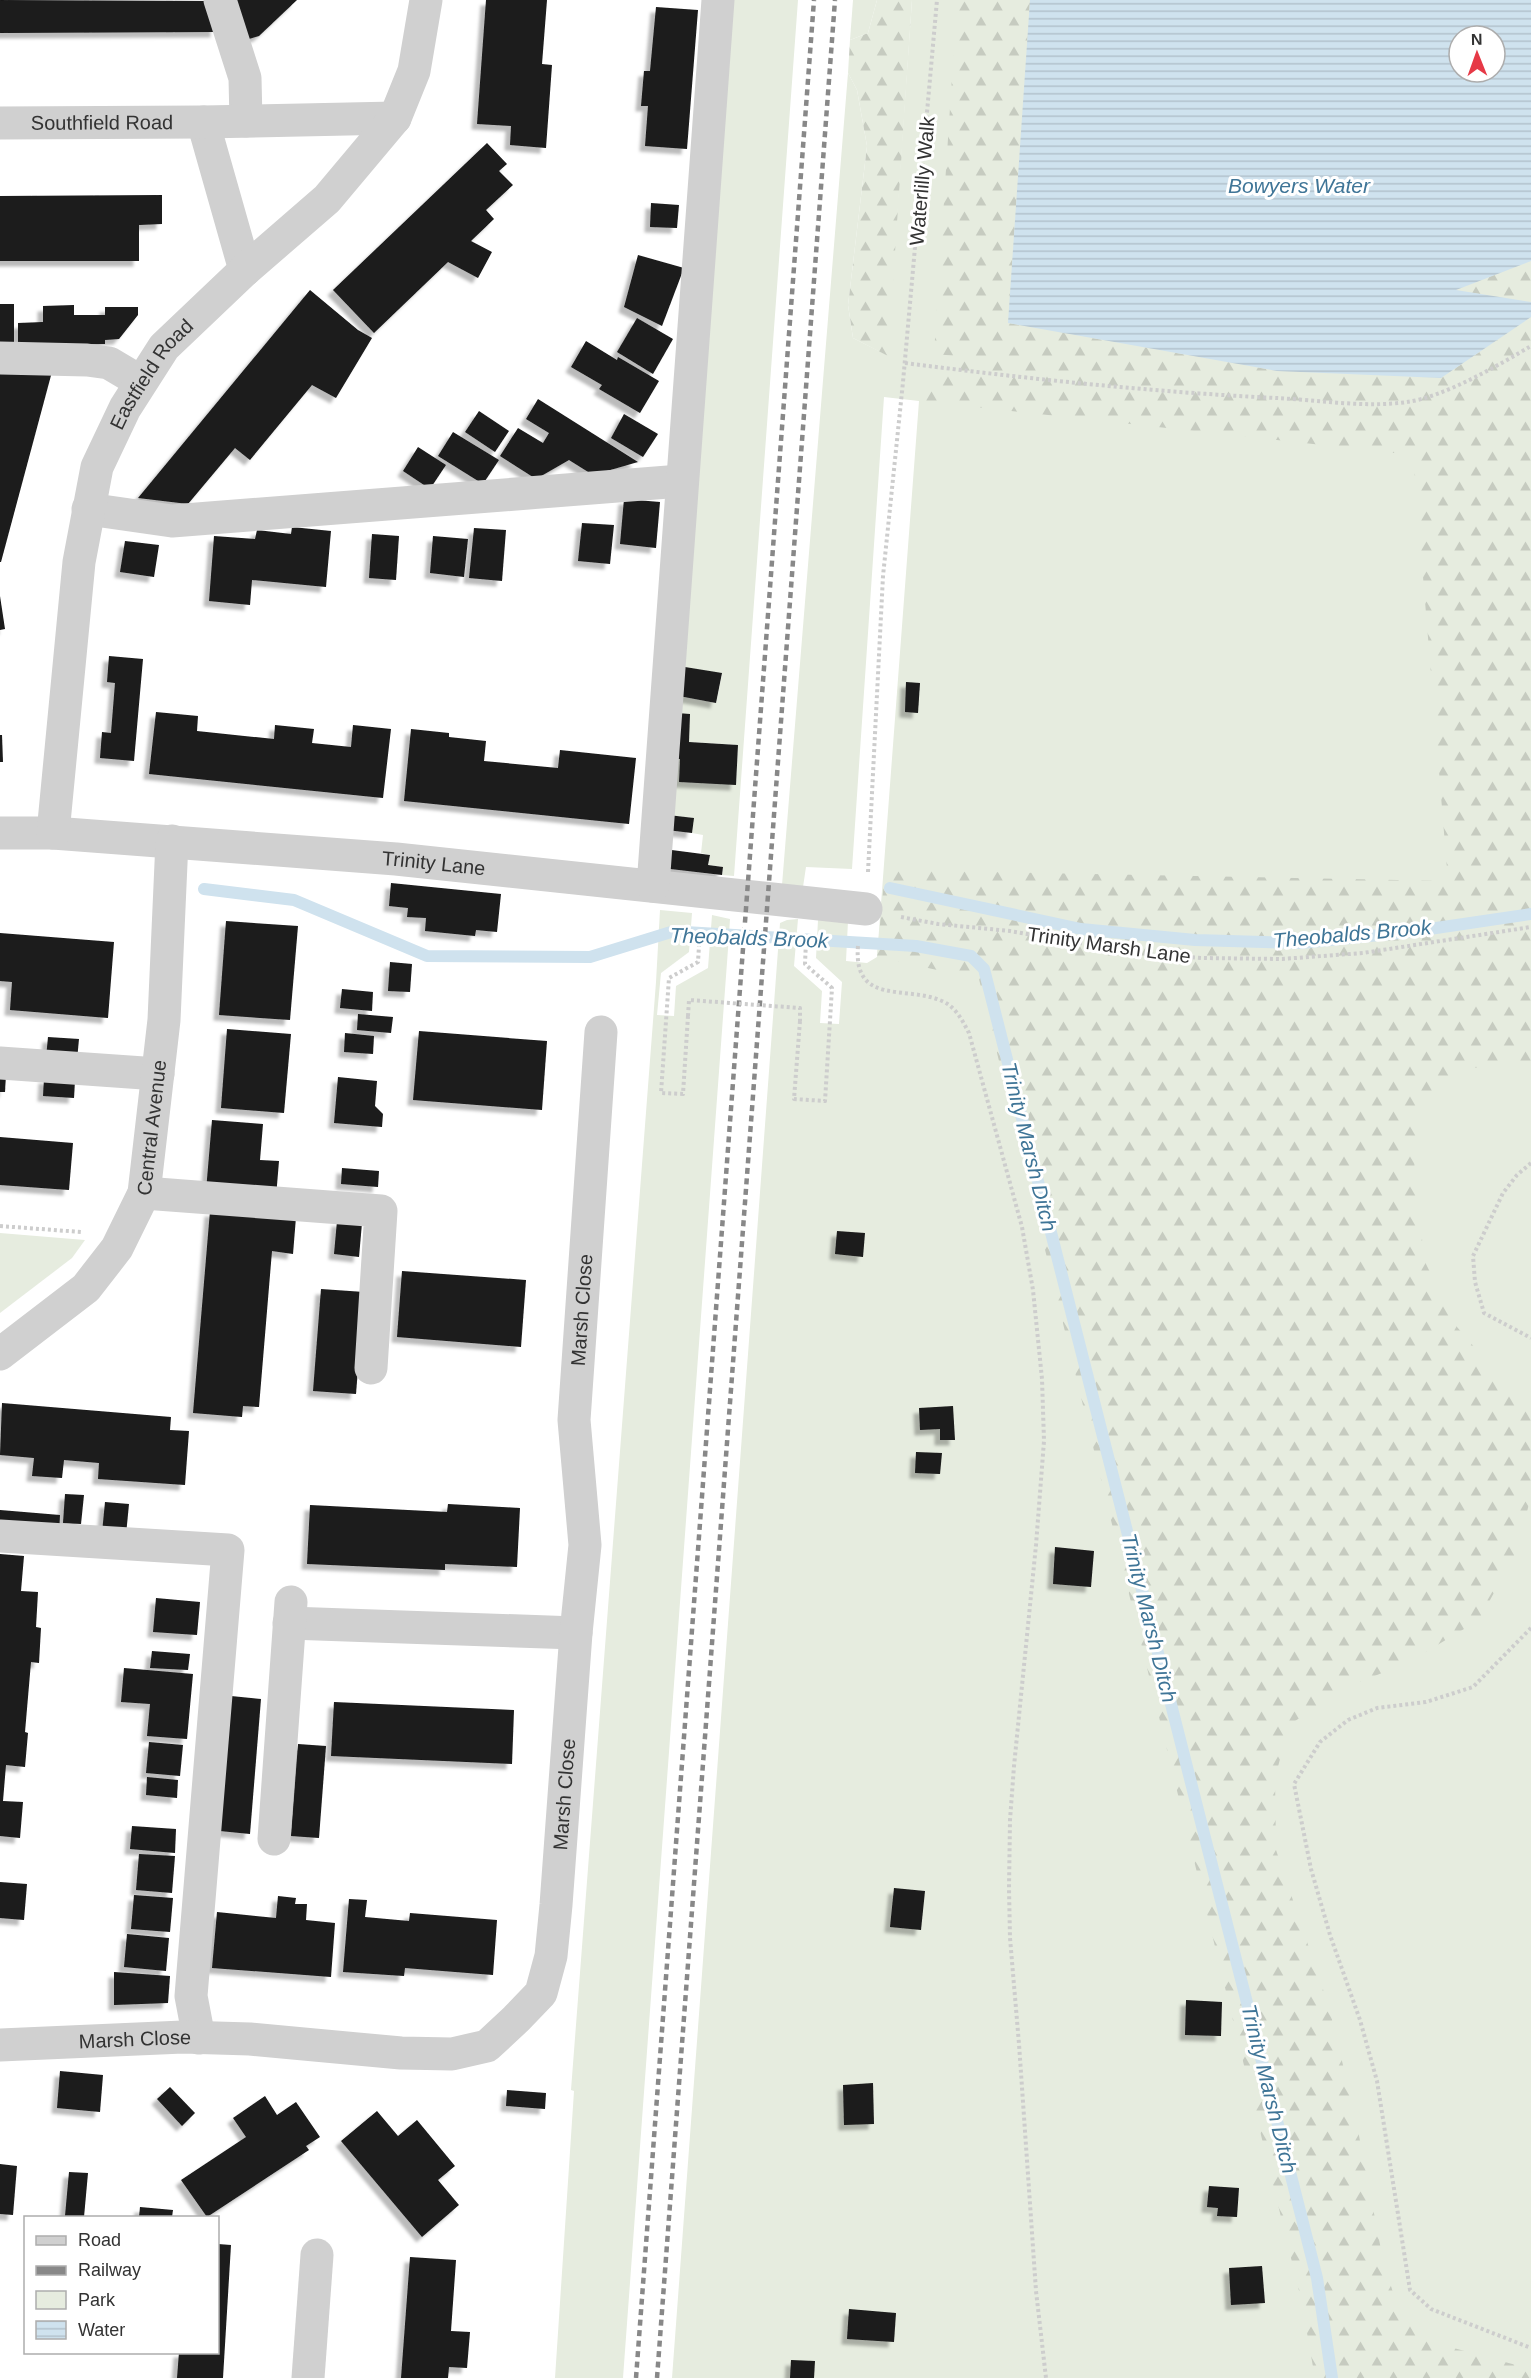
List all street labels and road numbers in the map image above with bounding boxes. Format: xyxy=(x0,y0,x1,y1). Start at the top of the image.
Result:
street label: Southfield Road xyxy=(31,111,173,134)
street label: Waterlilly Walk xyxy=(905,114,939,247)
street label: Eastfield Road xyxy=(105,315,197,433)
street label: Trinity Lane xyxy=(381,847,487,879)
street label: Trinity Marsh Lane xyxy=(1026,923,1192,967)
street label: Central Avenue xyxy=(133,1059,170,1197)
street label: Marsh Close xyxy=(567,1253,597,1367)
street label: Marsh Close xyxy=(549,1738,579,1851)
street label: Marsh Close xyxy=(78,2026,191,2053)

